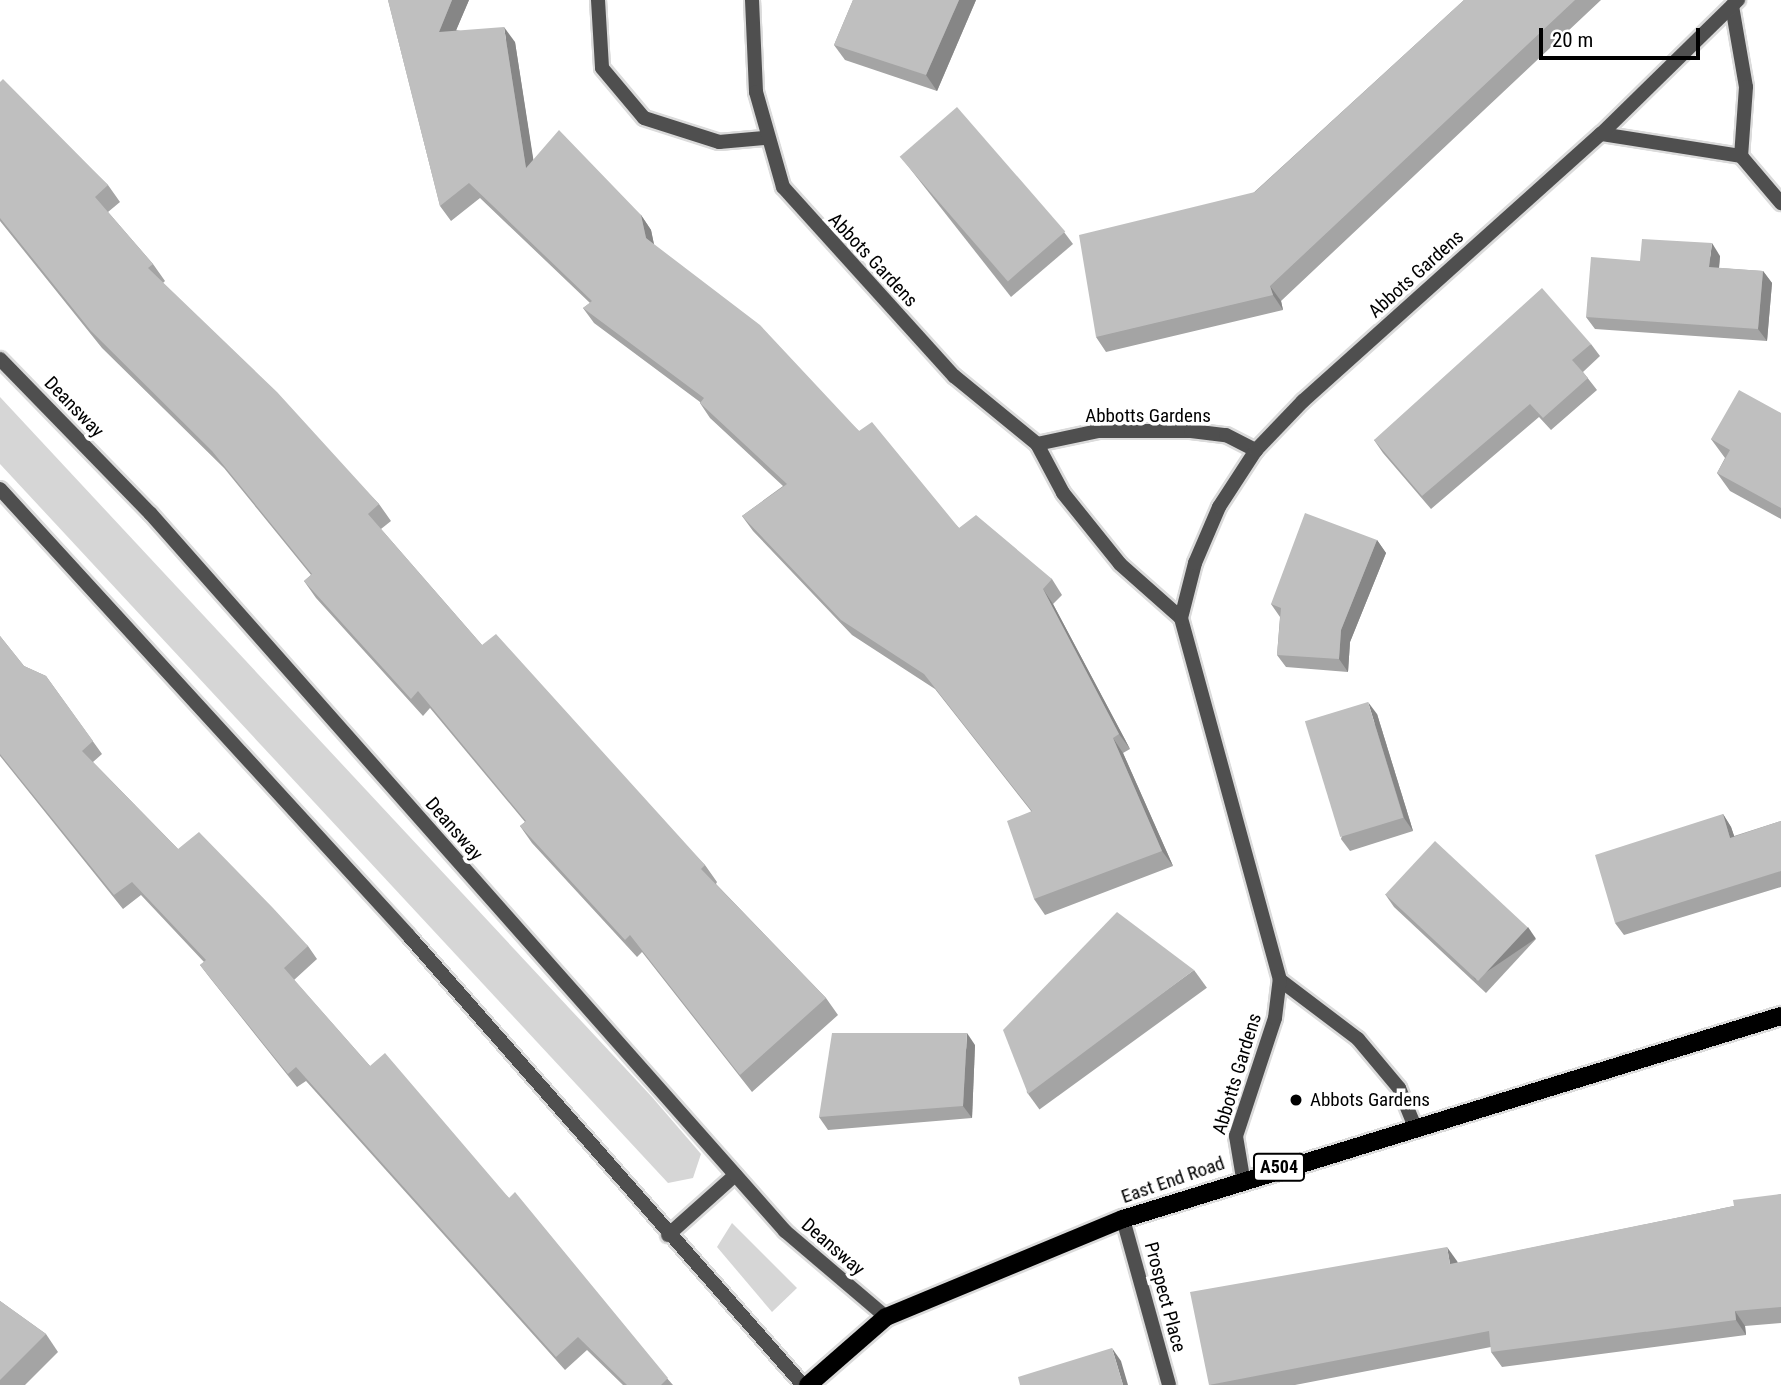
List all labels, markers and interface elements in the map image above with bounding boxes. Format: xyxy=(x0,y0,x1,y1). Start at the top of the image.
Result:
scale bar xyxy=(1543,14,1704,58)
text: 20 m xyxy=(1552,28,1593,52)
street label: Abbots Gardens xyxy=(824,208,922,312)
street label: Abbots Gardens xyxy=(1364,225,1468,323)
street label: Deansway xyxy=(39,372,109,442)
street label: Abbotts Gardens xyxy=(1085,405,1211,427)
street label: Deansway xyxy=(420,793,488,865)
street label: Abbotts Gardens xyxy=(1208,1011,1266,1137)
place label: Abbots Gardens xyxy=(1310,1089,1430,1111)
marker: Abbots Gardens xyxy=(1288,1092,1304,1108)
street label: East End Road xyxy=(1118,1152,1228,1208)
road number: A504 xyxy=(1253,1152,1305,1182)
street label: Deansway xyxy=(797,1213,869,1281)
street label: Prospect Place xyxy=(1139,1239,1191,1355)

